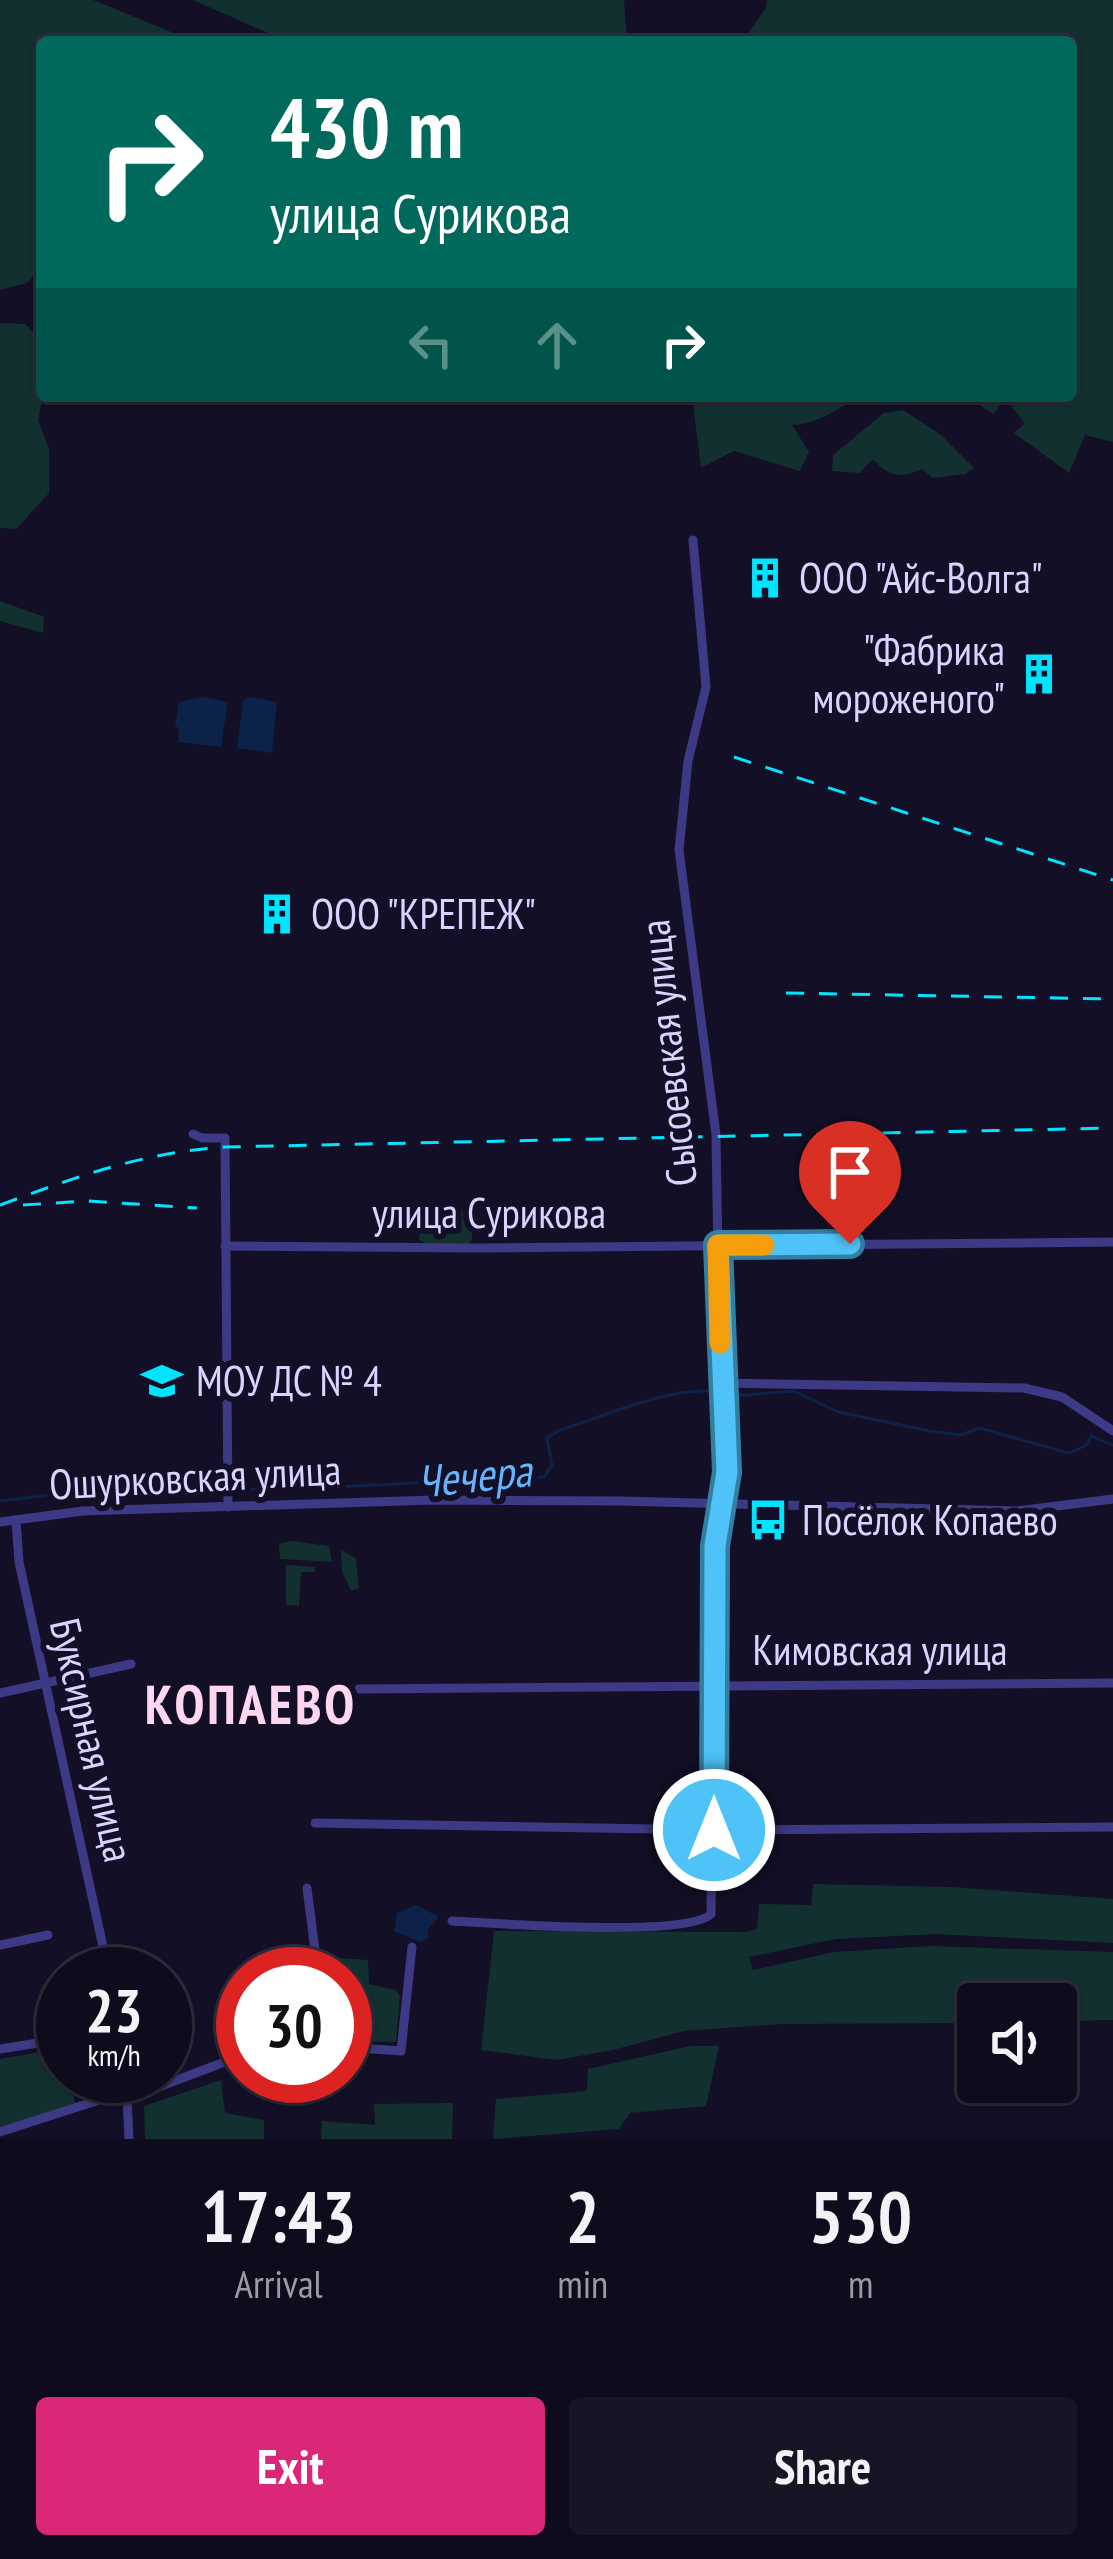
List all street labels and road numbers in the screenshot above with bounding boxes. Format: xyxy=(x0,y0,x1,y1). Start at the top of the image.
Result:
street label: Сысоевская улица xyxy=(626,917,709,1189)
street label: улица Сурикова xyxy=(372,1185,606,1240)
street label: Ошурковская улица xyxy=(48,1441,342,1512)
street label: Буксирная улица xyxy=(38,1613,147,1867)
street label: Кимовская улица xyxy=(752,1622,1008,1677)

